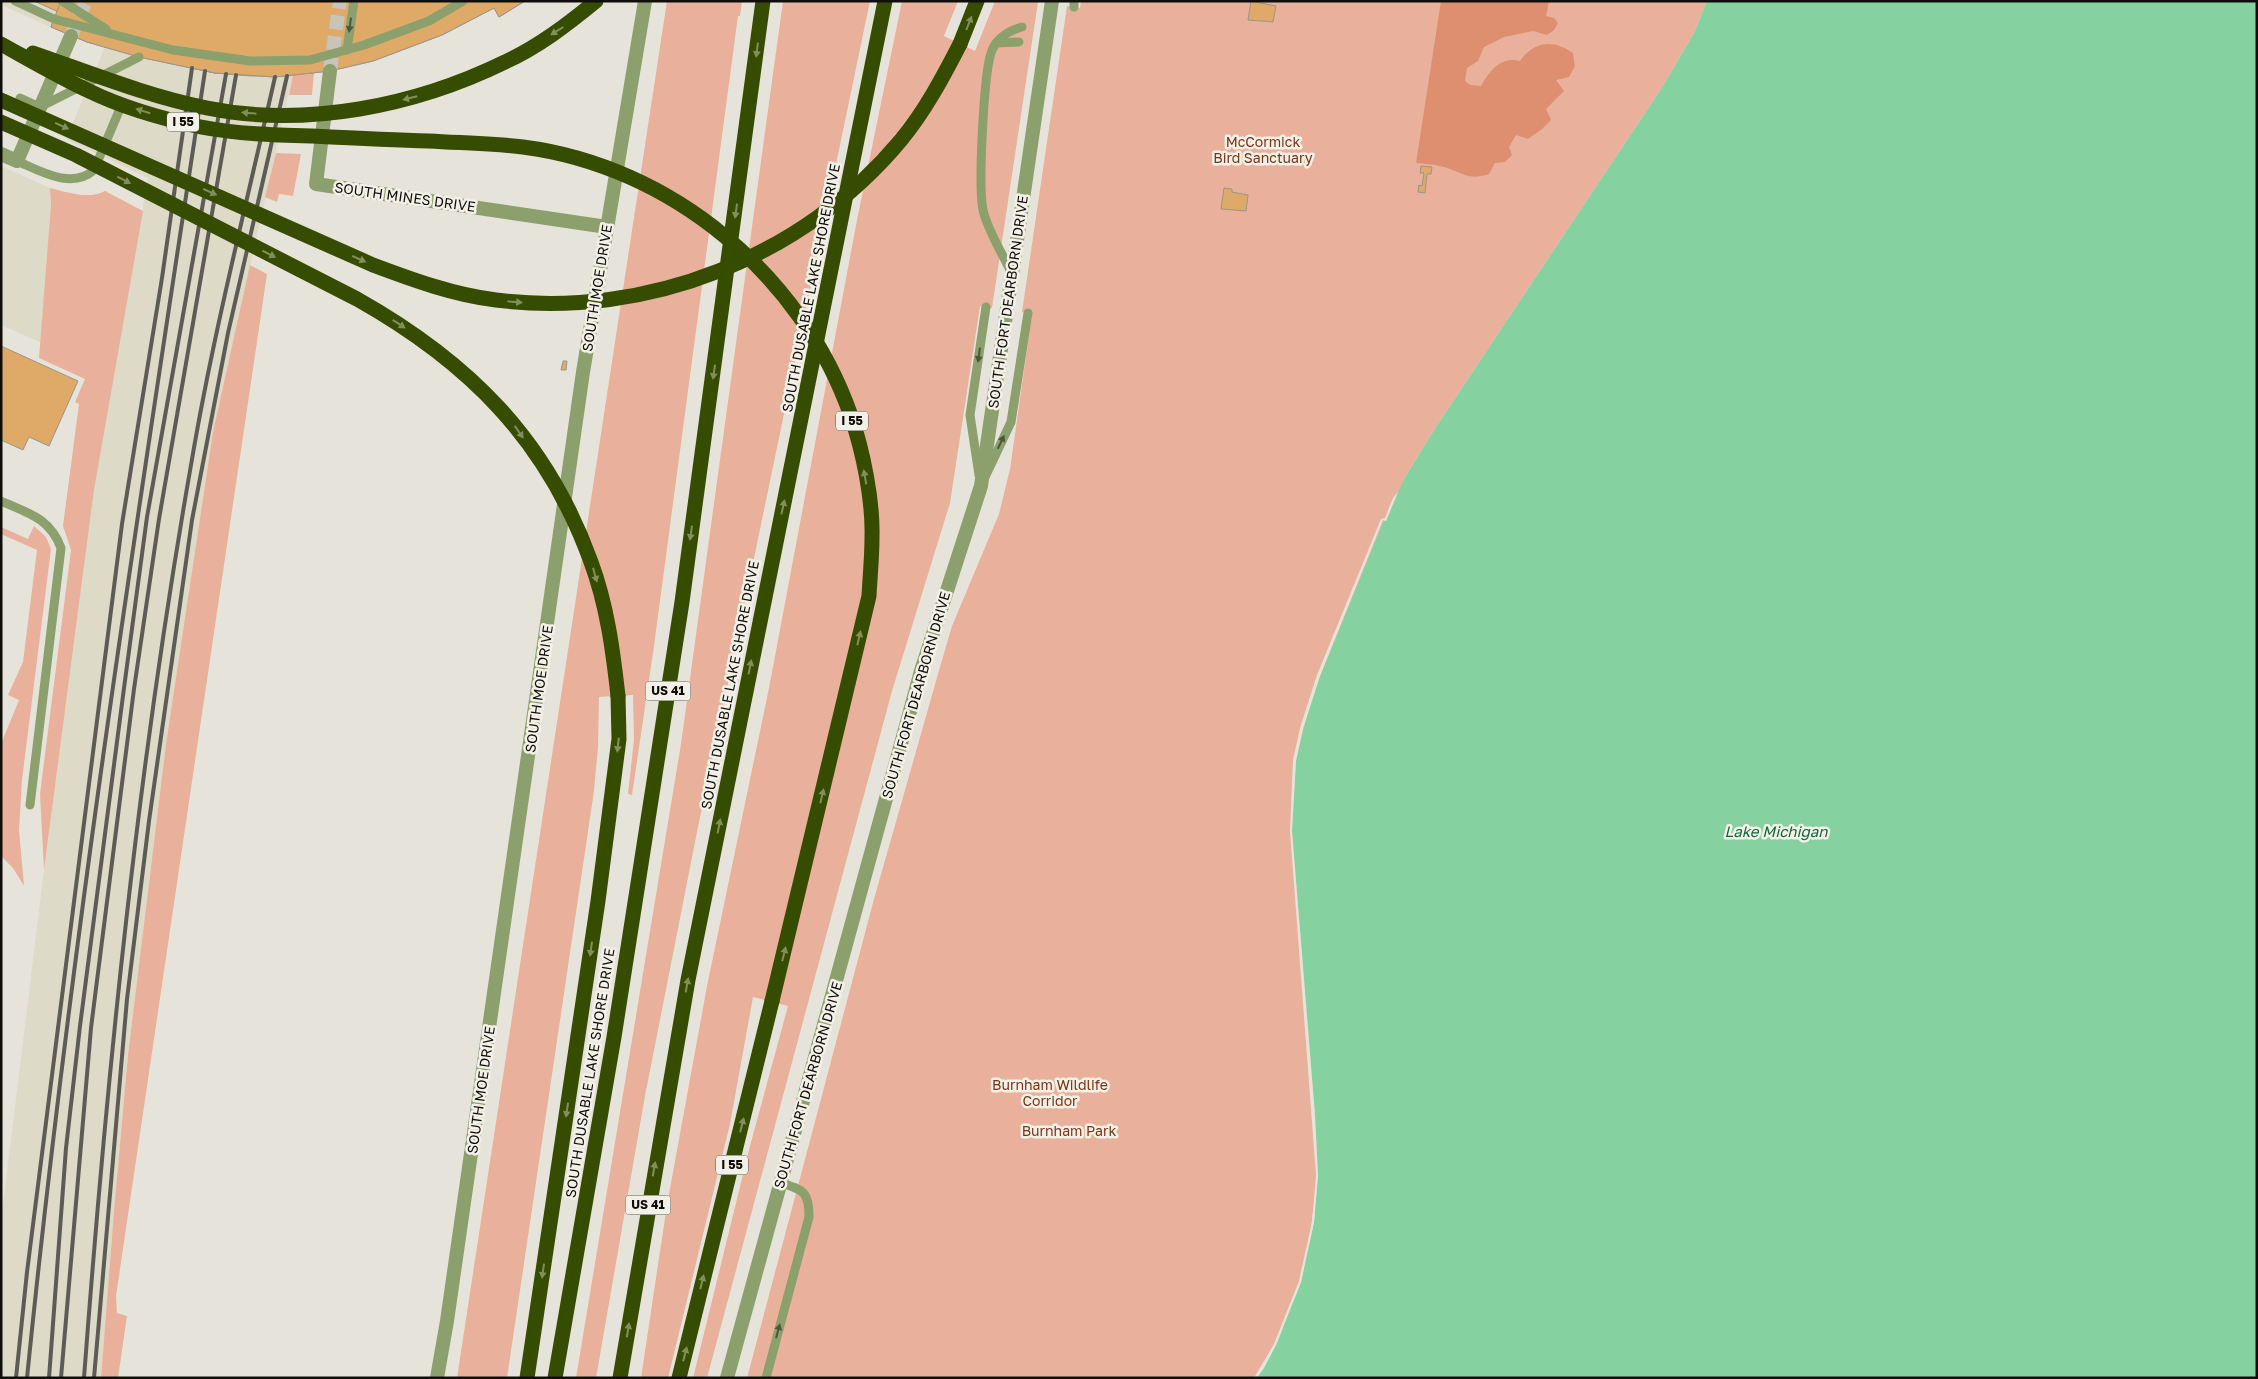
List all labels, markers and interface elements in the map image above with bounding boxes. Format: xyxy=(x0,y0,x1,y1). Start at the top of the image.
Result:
one-way arrow xyxy=(965,15,973,30)
one-way arrow xyxy=(346,18,354,34)
one-way arrow xyxy=(551,26,564,36)
one-way arrow xyxy=(753,42,761,58)
one-way arrow xyxy=(403,94,418,102)
one-way arrow xyxy=(136,107,151,115)
one-way arrow xyxy=(241,108,257,116)
road number: I 55 xyxy=(167,112,199,132)
one-way arrow xyxy=(55,123,69,131)
park label: McCormick Bird Sanctuary xyxy=(1213,133,1313,166)
street label: SOUTH DUSABLE LAKE SHORE DRIVE xyxy=(778,162,843,414)
one-way arrow xyxy=(117,176,132,184)
street label: SOUTH MINES DRIVE xyxy=(334,178,477,215)
one-way arrow xyxy=(203,189,217,197)
street label: SOUTH FORT DEARBORN DRIVE xyxy=(984,194,1031,409)
one-way arrow xyxy=(732,203,740,219)
street label: SOUTH MOE DRIVE xyxy=(578,223,615,353)
one-way arrow xyxy=(262,250,276,258)
one-way arrow xyxy=(352,255,366,263)
one-way arrow xyxy=(507,298,523,306)
one-way arrow xyxy=(393,319,406,328)
one-way arrow xyxy=(975,347,983,363)
one-way arrow xyxy=(710,364,718,380)
road number: I 55 xyxy=(836,412,868,431)
one-way arrow xyxy=(514,425,524,439)
one-way arrow xyxy=(998,435,1006,449)
one-way arrow xyxy=(861,468,869,484)
one-way arrow xyxy=(779,500,787,515)
one-way arrow xyxy=(687,525,695,541)
street label: SOUTH DUSABLE LAKE SHORE DRIVE xyxy=(697,559,762,811)
one-way arrow xyxy=(591,567,599,582)
street label: SOUTH FORT DEARBORN DRIVE xyxy=(878,589,953,800)
street label: SOUTH MOE DRIVE xyxy=(521,624,556,754)
one-way arrow xyxy=(855,630,863,645)
one-way arrow xyxy=(747,658,755,674)
road number: US 41 xyxy=(646,681,690,700)
one-way arrow xyxy=(614,737,622,753)
one-way arrow xyxy=(818,788,826,803)
one-way arrow xyxy=(715,818,723,834)
water label: Lake Michigan xyxy=(1724,822,1828,841)
one-way arrow xyxy=(587,942,595,958)
one-way arrow xyxy=(780,946,788,961)
street label: SOUTH DUSABLE LAKE SHORE DRIVE xyxy=(561,947,618,1199)
one-way arrow xyxy=(683,977,691,993)
street label: SOUTH FORT DEARBORN DRIVE xyxy=(770,979,845,1190)
street label: SOUTH MOE DRIVE xyxy=(463,1025,498,1155)
park label: Burnham Wildlife Corridor xyxy=(992,1076,1108,1109)
one-way arrow xyxy=(563,1102,571,1118)
one-way arrow xyxy=(738,1117,746,1132)
park label: Burnham Park xyxy=(1022,1122,1116,1139)
road number: I 55 xyxy=(716,1156,748,1174)
one-way arrow xyxy=(651,1161,659,1177)
road number: US 41 xyxy=(626,1196,670,1214)
one-way arrow xyxy=(539,1263,547,1279)
one-way arrow xyxy=(699,1275,707,1290)
one-way arrow xyxy=(624,1321,632,1337)
one-way arrow xyxy=(775,1323,783,1338)
one-way arrow xyxy=(681,1346,689,1361)

